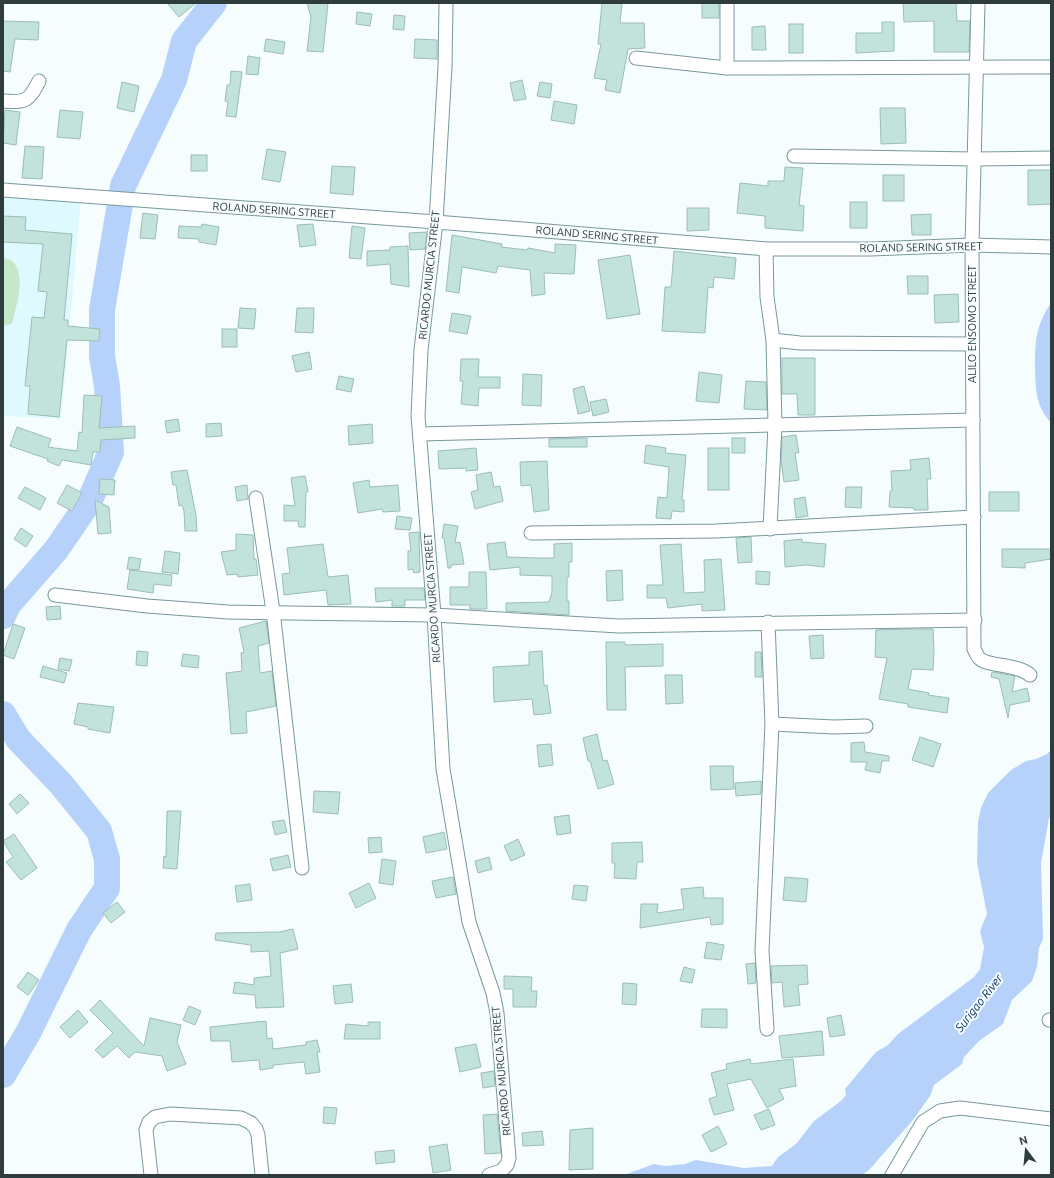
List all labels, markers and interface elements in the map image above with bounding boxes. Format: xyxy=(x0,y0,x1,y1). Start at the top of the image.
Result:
street label: ROLAND SERING STREET xyxy=(212,200,336,220)
street label: RICARDO MURCIA STREET xyxy=(416,210,442,340)
street label: ROLAND SERING STREET xyxy=(535,224,659,246)
street label: ROLAND SERING STREET xyxy=(859,240,983,254)
street label: ALILO ENSOMO STREET xyxy=(966,265,978,383)
street label: RICARDO MURCIA STREET xyxy=(421,533,443,663)
water label: Surigao River xyxy=(952,971,1005,1035)
street label: RICARDO MURCIA STREET xyxy=(489,1006,513,1136)
north arrow xyxy=(1006,1130,1046,1170)
text: N xyxy=(1018,1133,1029,1147)

